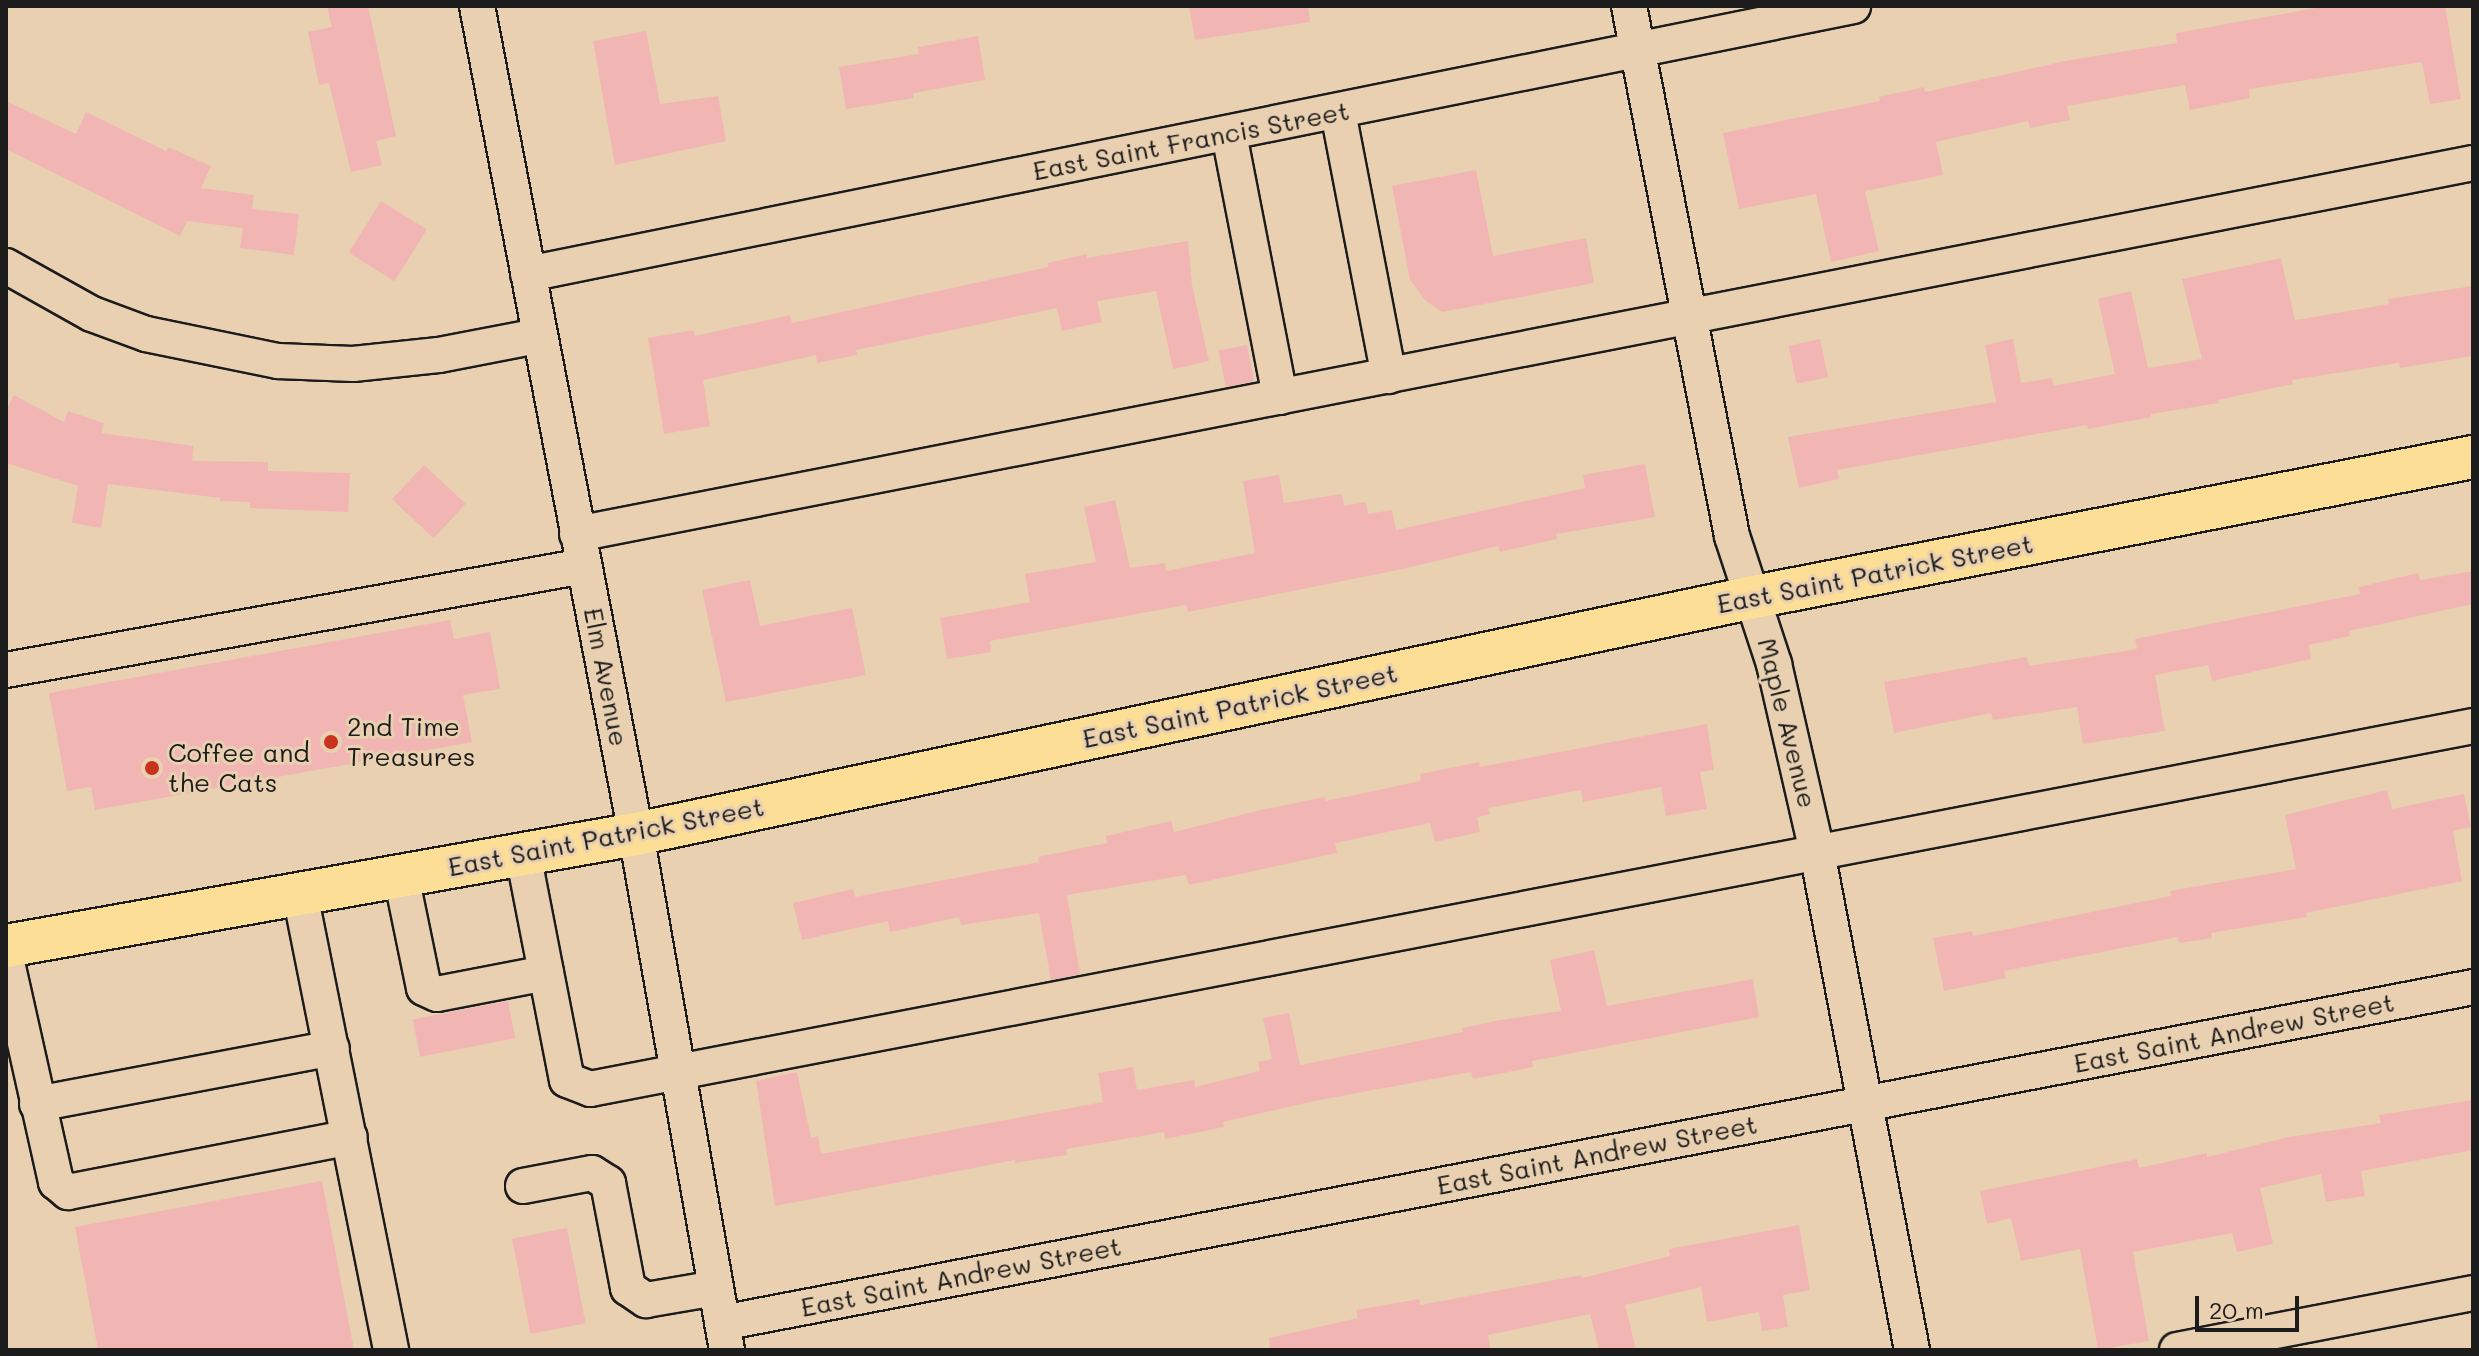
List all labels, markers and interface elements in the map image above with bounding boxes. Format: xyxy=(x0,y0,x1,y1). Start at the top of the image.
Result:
street label: East Saint Francis Street xyxy=(1030,95,1352,187)
street label: East Saint Patrick Street xyxy=(1714,528,2036,620)
street label: Elm Avenue xyxy=(577,605,635,749)
street label: Maple Avenue xyxy=(1751,635,1823,811)
street label: East Saint Patrick Street xyxy=(1080,657,1400,755)
place label: 2nd Time Treasures xyxy=(347,711,475,772)
marker: 2nd Time Treasures xyxy=(322,733,340,751)
place label: Coffee and the Cats xyxy=(168,737,310,798)
marker: Coffee and the Cats xyxy=(143,759,161,777)
street label: East Saint Patrick Street xyxy=(445,791,767,883)
street label: East Saint Andrew Street xyxy=(2071,987,2397,1079)
street label: East Saint Andrew Street xyxy=(1434,1109,1760,1201)
street label: East Saint Andrew Street xyxy=(798,1231,1124,1323)
scale bar xyxy=(2199,1280,2303,1330)
text: 20 m xyxy=(2209,1294,2264,1325)

